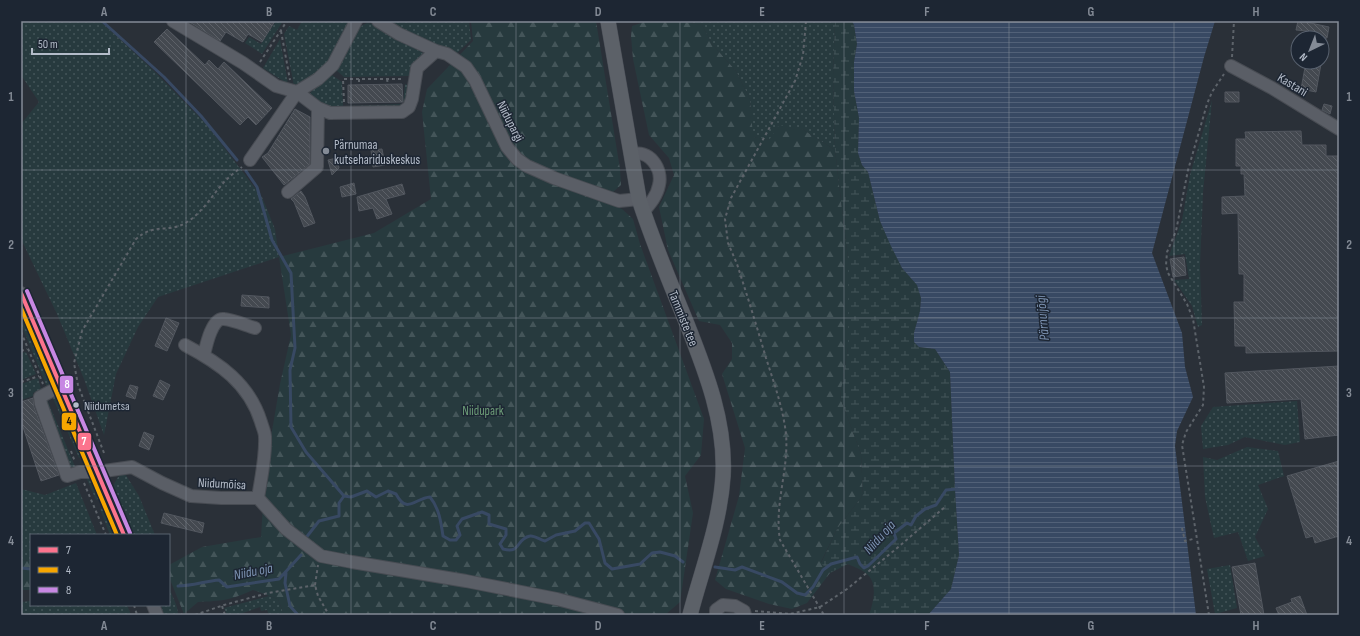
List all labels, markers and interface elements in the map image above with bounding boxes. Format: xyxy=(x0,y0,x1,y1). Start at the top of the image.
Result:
text: A xyxy=(100,4,108,20)
text: B xyxy=(266,4,272,20)
text: C xyxy=(430,4,437,20)
text: D xyxy=(595,4,602,20)
text: E xyxy=(759,4,765,20)
text: F xyxy=(924,4,930,20)
text: G xyxy=(1088,4,1095,20)
text: H xyxy=(1253,4,1260,20)
scale bar xyxy=(32,30,109,56)
north arrow xyxy=(1290,30,1330,70)
text: 50 m xyxy=(38,37,58,52)
text: N xyxy=(1297,50,1310,64)
street label: Kastani xyxy=(1274,70,1310,100)
text: 1 xyxy=(8,89,14,105)
text: 1 xyxy=(1346,89,1352,105)
street label: Niidupargi xyxy=(493,98,527,145)
place label: Pärnumaa kutsehariduskeskus xyxy=(334,137,420,168)
marker: Pärnumaa kutsehariduskeskus xyxy=(321,146,331,156)
text: 2 xyxy=(8,237,14,253)
text: 2 xyxy=(1346,237,1352,253)
street label: Tammiste tee xyxy=(665,288,701,349)
water label: Pärnu jõgi xyxy=(1032,294,1053,341)
line badge: 8 xyxy=(59,375,74,394)
text: 8 xyxy=(64,378,70,391)
text: 3 xyxy=(8,385,14,401)
text: 3 xyxy=(1346,385,1352,401)
place label: Niidumetsa xyxy=(84,399,130,414)
marker: Niidumetsa xyxy=(71,400,81,410)
park label: Niidupark xyxy=(462,403,504,419)
line badge: 4 xyxy=(61,412,77,431)
text: 4 xyxy=(66,415,72,428)
line badge: 7 xyxy=(77,432,92,451)
text: 7 xyxy=(82,435,87,448)
street label: Niidumõisa xyxy=(198,475,246,493)
water label: Niidu oja xyxy=(860,517,899,558)
text: 4 xyxy=(8,533,14,549)
text: 4 xyxy=(1346,533,1352,549)
legend xyxy=(30,534,170,606)
text: 7 xyxy=(66,543,71,558)
water label: Niidu oja xyxy=(232,559,274,584)
text: 4 xyxy=(66,563,71,578)
text: 8 xyxy=(66,583,71,598)
text: A xyxy=(100,618,108,634)
text: B xyxy=(266,618,272,634)
text: C xyxy=(430,618,437,634)
text: D xyxy=(595,618,602,634)
text: E xyxy=(759,618,765,634)
text: F xyxy=(924,618,930,634)
text: G xyxy=(1088,618,1095,634)
text: H xyxy=(1253,618,1260,634)

